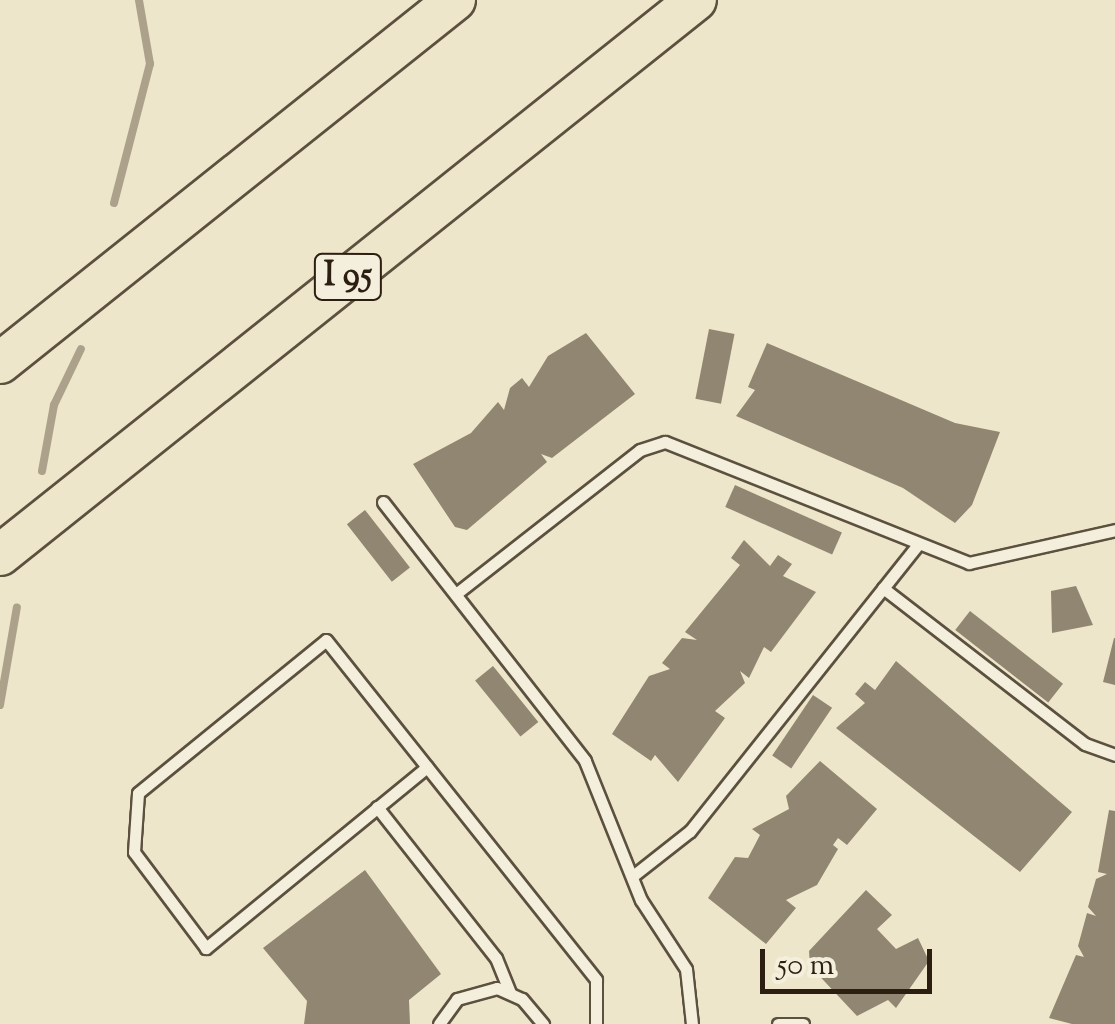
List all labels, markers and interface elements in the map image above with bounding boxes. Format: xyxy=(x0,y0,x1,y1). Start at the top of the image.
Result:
road number: I 95 xyxy=(313,247,383,307)
scale bar xyxy=(765,929,938,991)
text: 50 m xyxy=(777,945,834,988)

